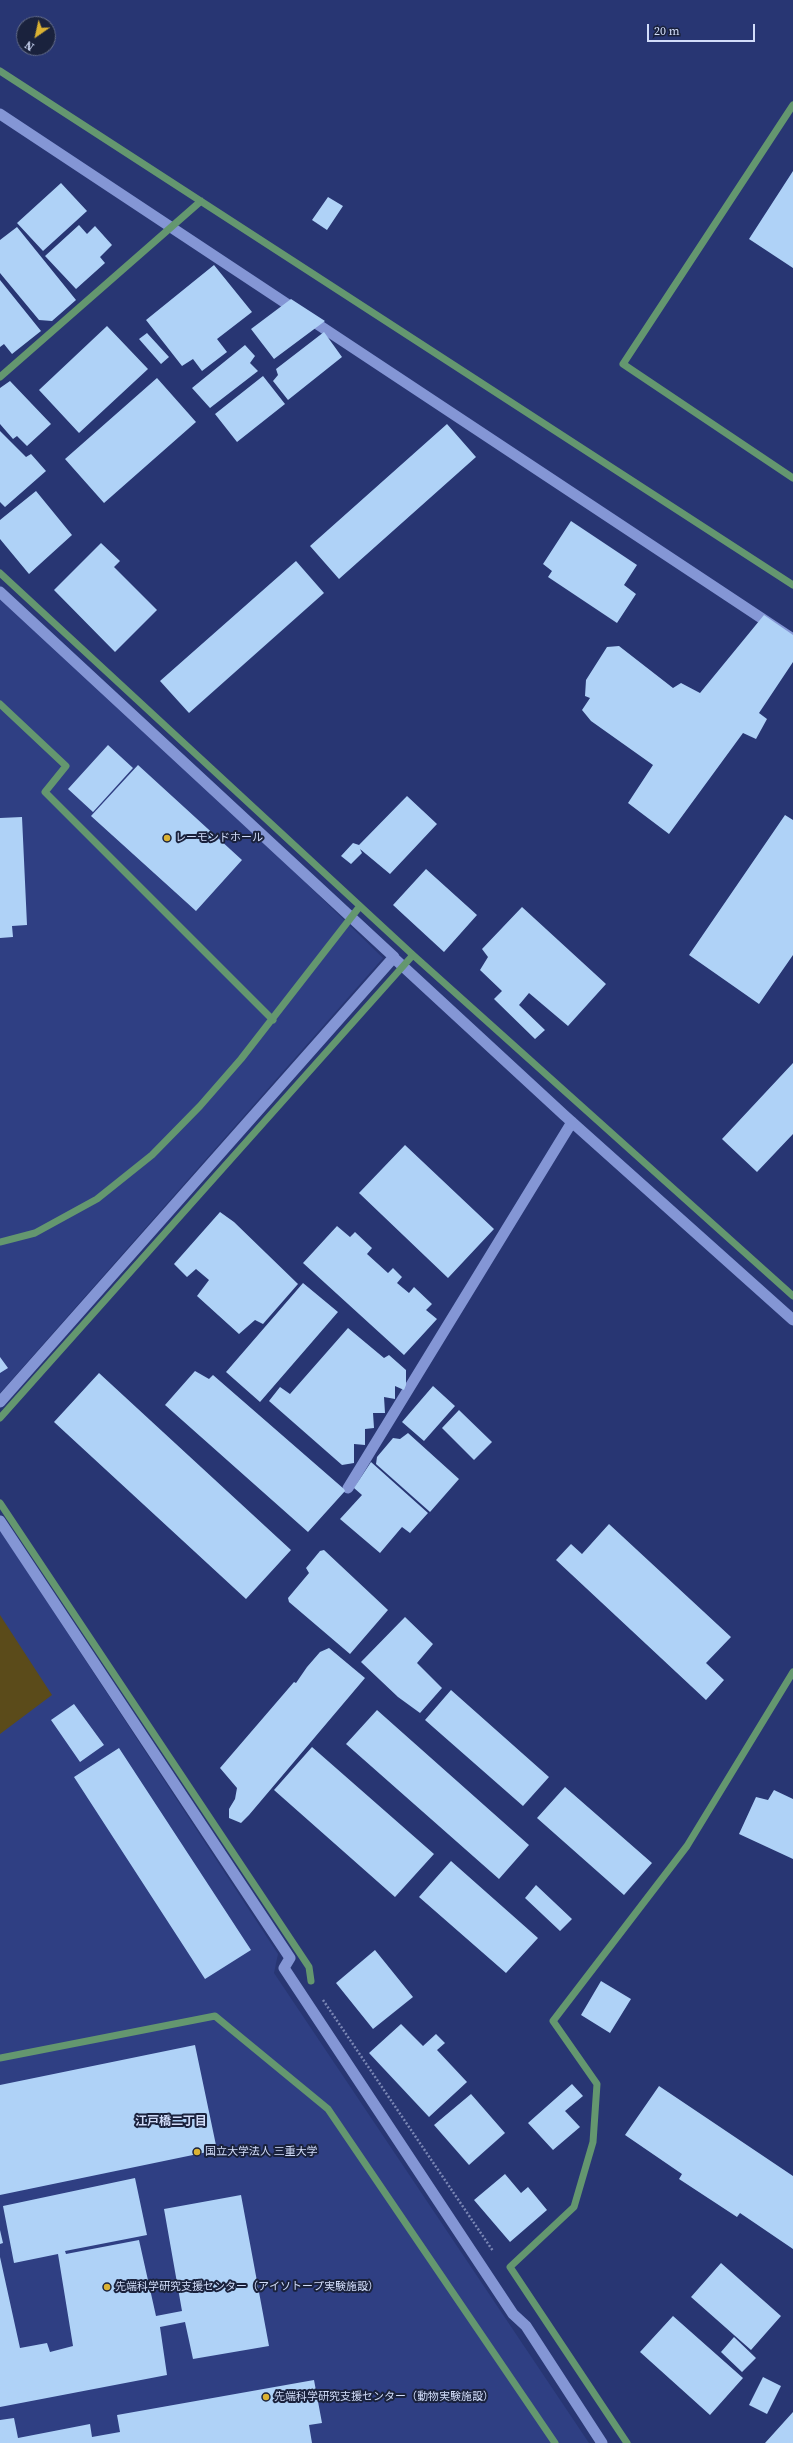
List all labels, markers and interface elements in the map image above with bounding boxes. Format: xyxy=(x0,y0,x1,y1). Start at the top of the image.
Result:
north arrow xyxy=(16,16,56,56)
scale bar xyxy=(649,16,757,42)
text: 20 m xyxy=(654,23,680,39)
text: N xyxy=(22,37,37,54)
place label: レーモンドホール xyxy=(175,831,263,845)
marker: レーモンドホール xyxy=(162,833,172,843)
district label: 江戸橋二丁目 xyxy=(135,2115,207,2129)
place label: 国立大学法人 三重大学 xyxy=(205,2145,318,2159)
marker: 国立大学法人 三重大学 xyxy=(192,2147,202,2157)
place label: 先端科学研究支援センター（アイソトープ実験施設） xyxy=(115,2280,379,2294)
marker: 先端科学研究支援センター（アイソトープ実験施設） xyxy=(102,2282,112,2292)
place label: 先端科学研究支援センター（動物実験施設） xyxy=(274,2390,494,2404)
marker: 先端科学研究支援センター（動物実験施設） xyxy=(261,2392,271,2402)

